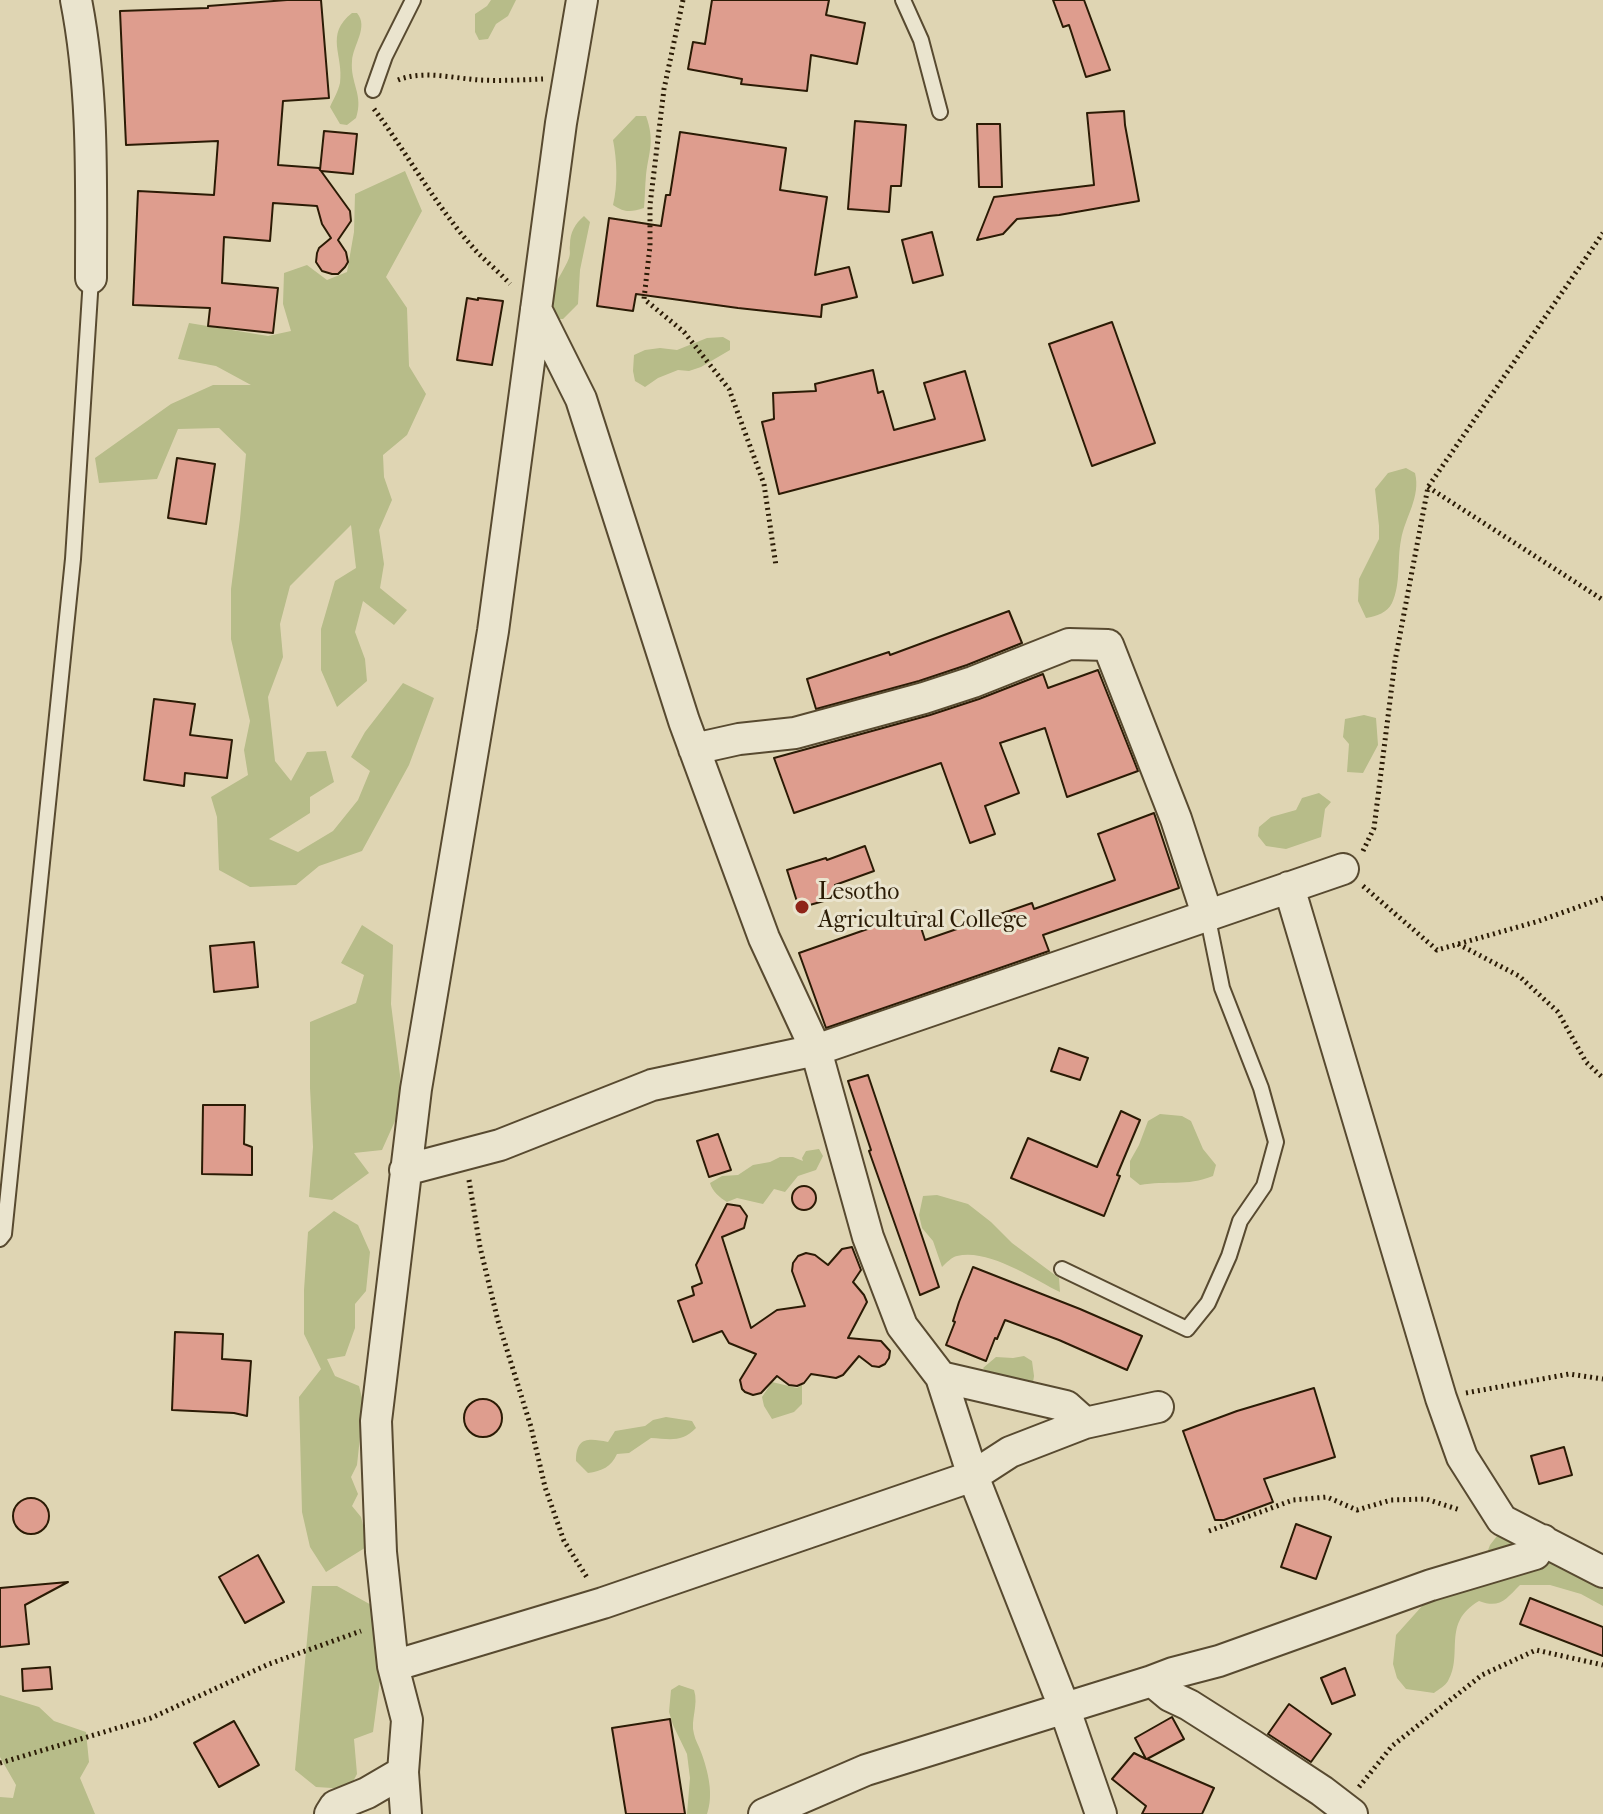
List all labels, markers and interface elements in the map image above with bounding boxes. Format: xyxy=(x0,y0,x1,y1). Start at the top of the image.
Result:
place label: Lesotho Agricultural College xyxy=(818,879,1027,935)
marker: Lesotho Agricultural College xyxy=(793,898,811,916)

